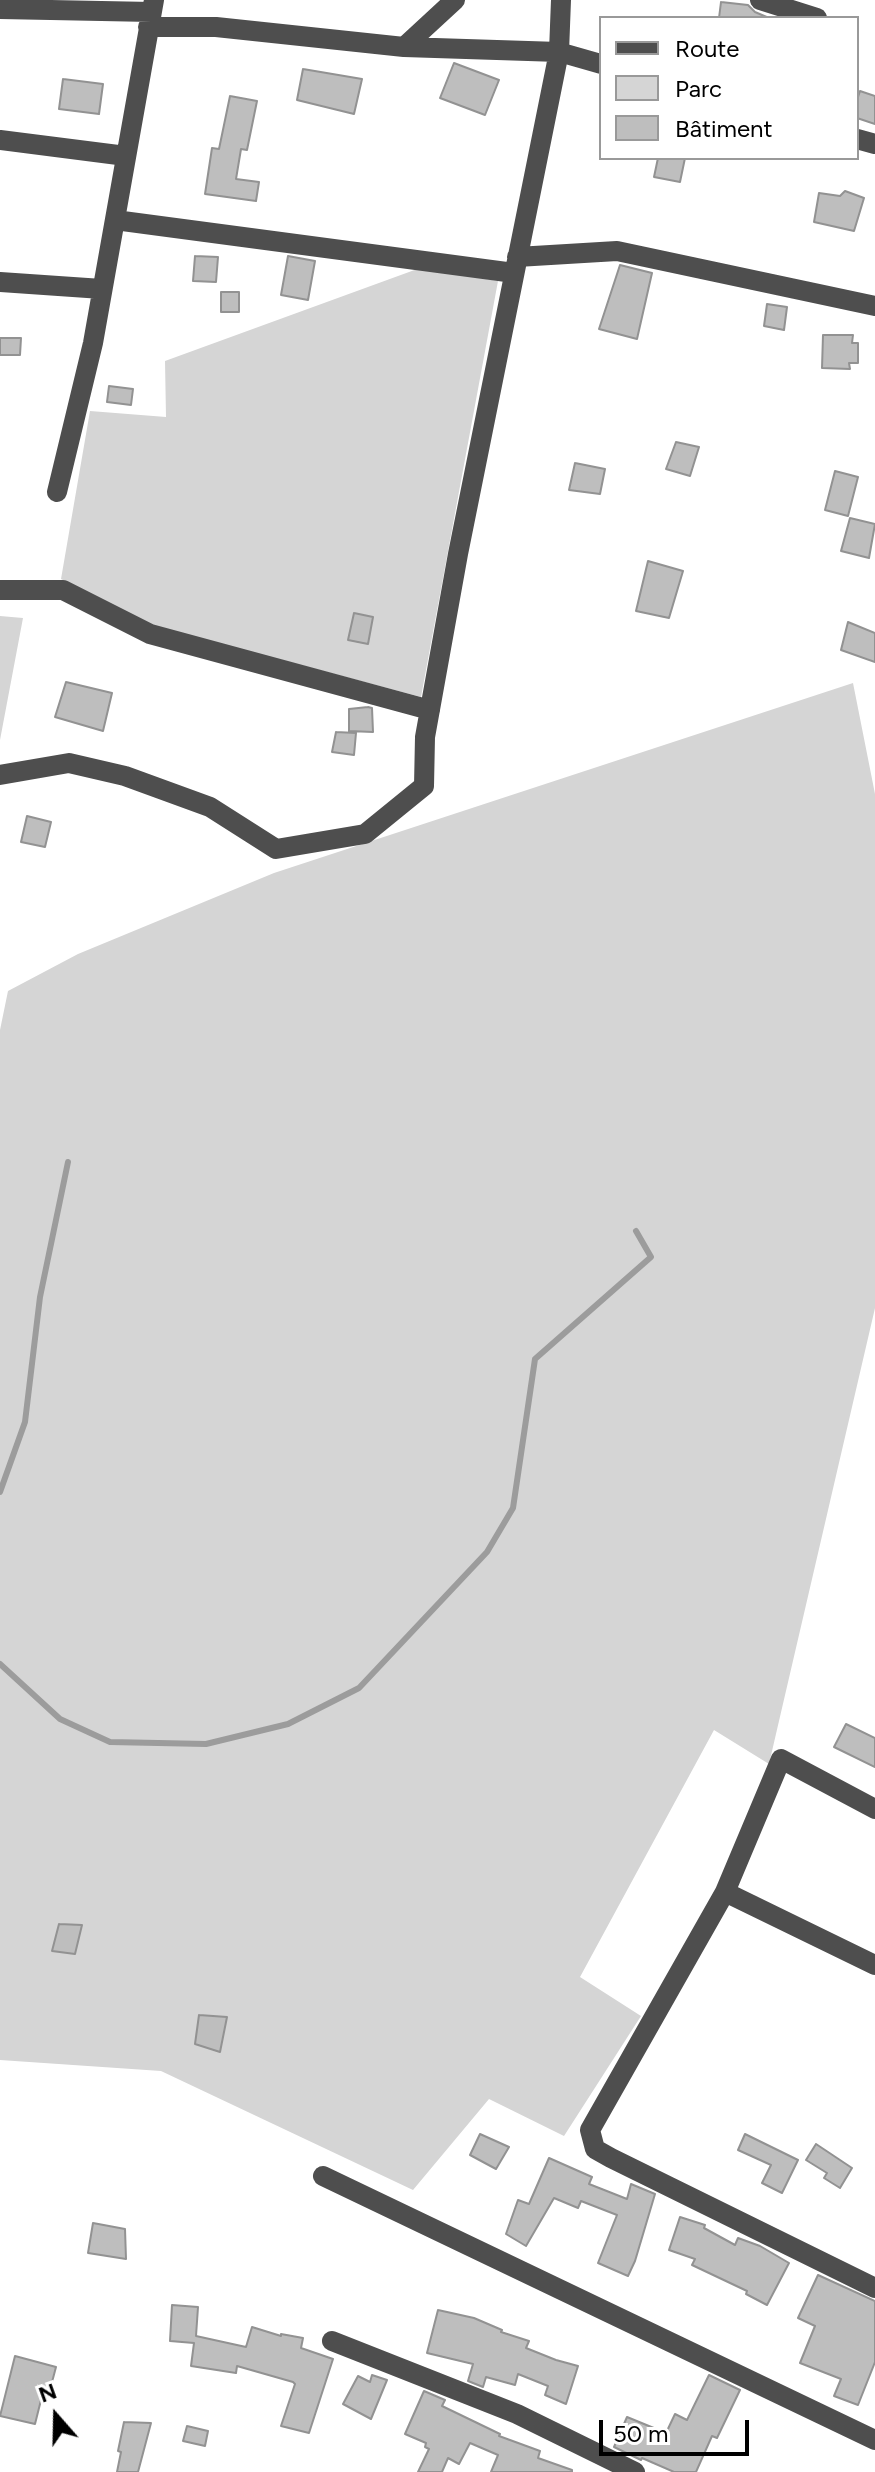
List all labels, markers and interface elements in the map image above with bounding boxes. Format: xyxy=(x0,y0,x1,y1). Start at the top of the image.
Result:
legend xyxy=(599,16,859,160)
text: Route xyxy=(675,34,739,63)
text: Parc xyxy=(675,74,722,103)
text: Bâtiment xyxy=(675,114,773,143)
north arrow xyxy=(16,2376,96,2456)
text: N xyxy=(35,2377,60,2409)
scale bar xyxy=(603,2404,753,2454)
text: 50 m xyxy=(613,2419,669,2448)

